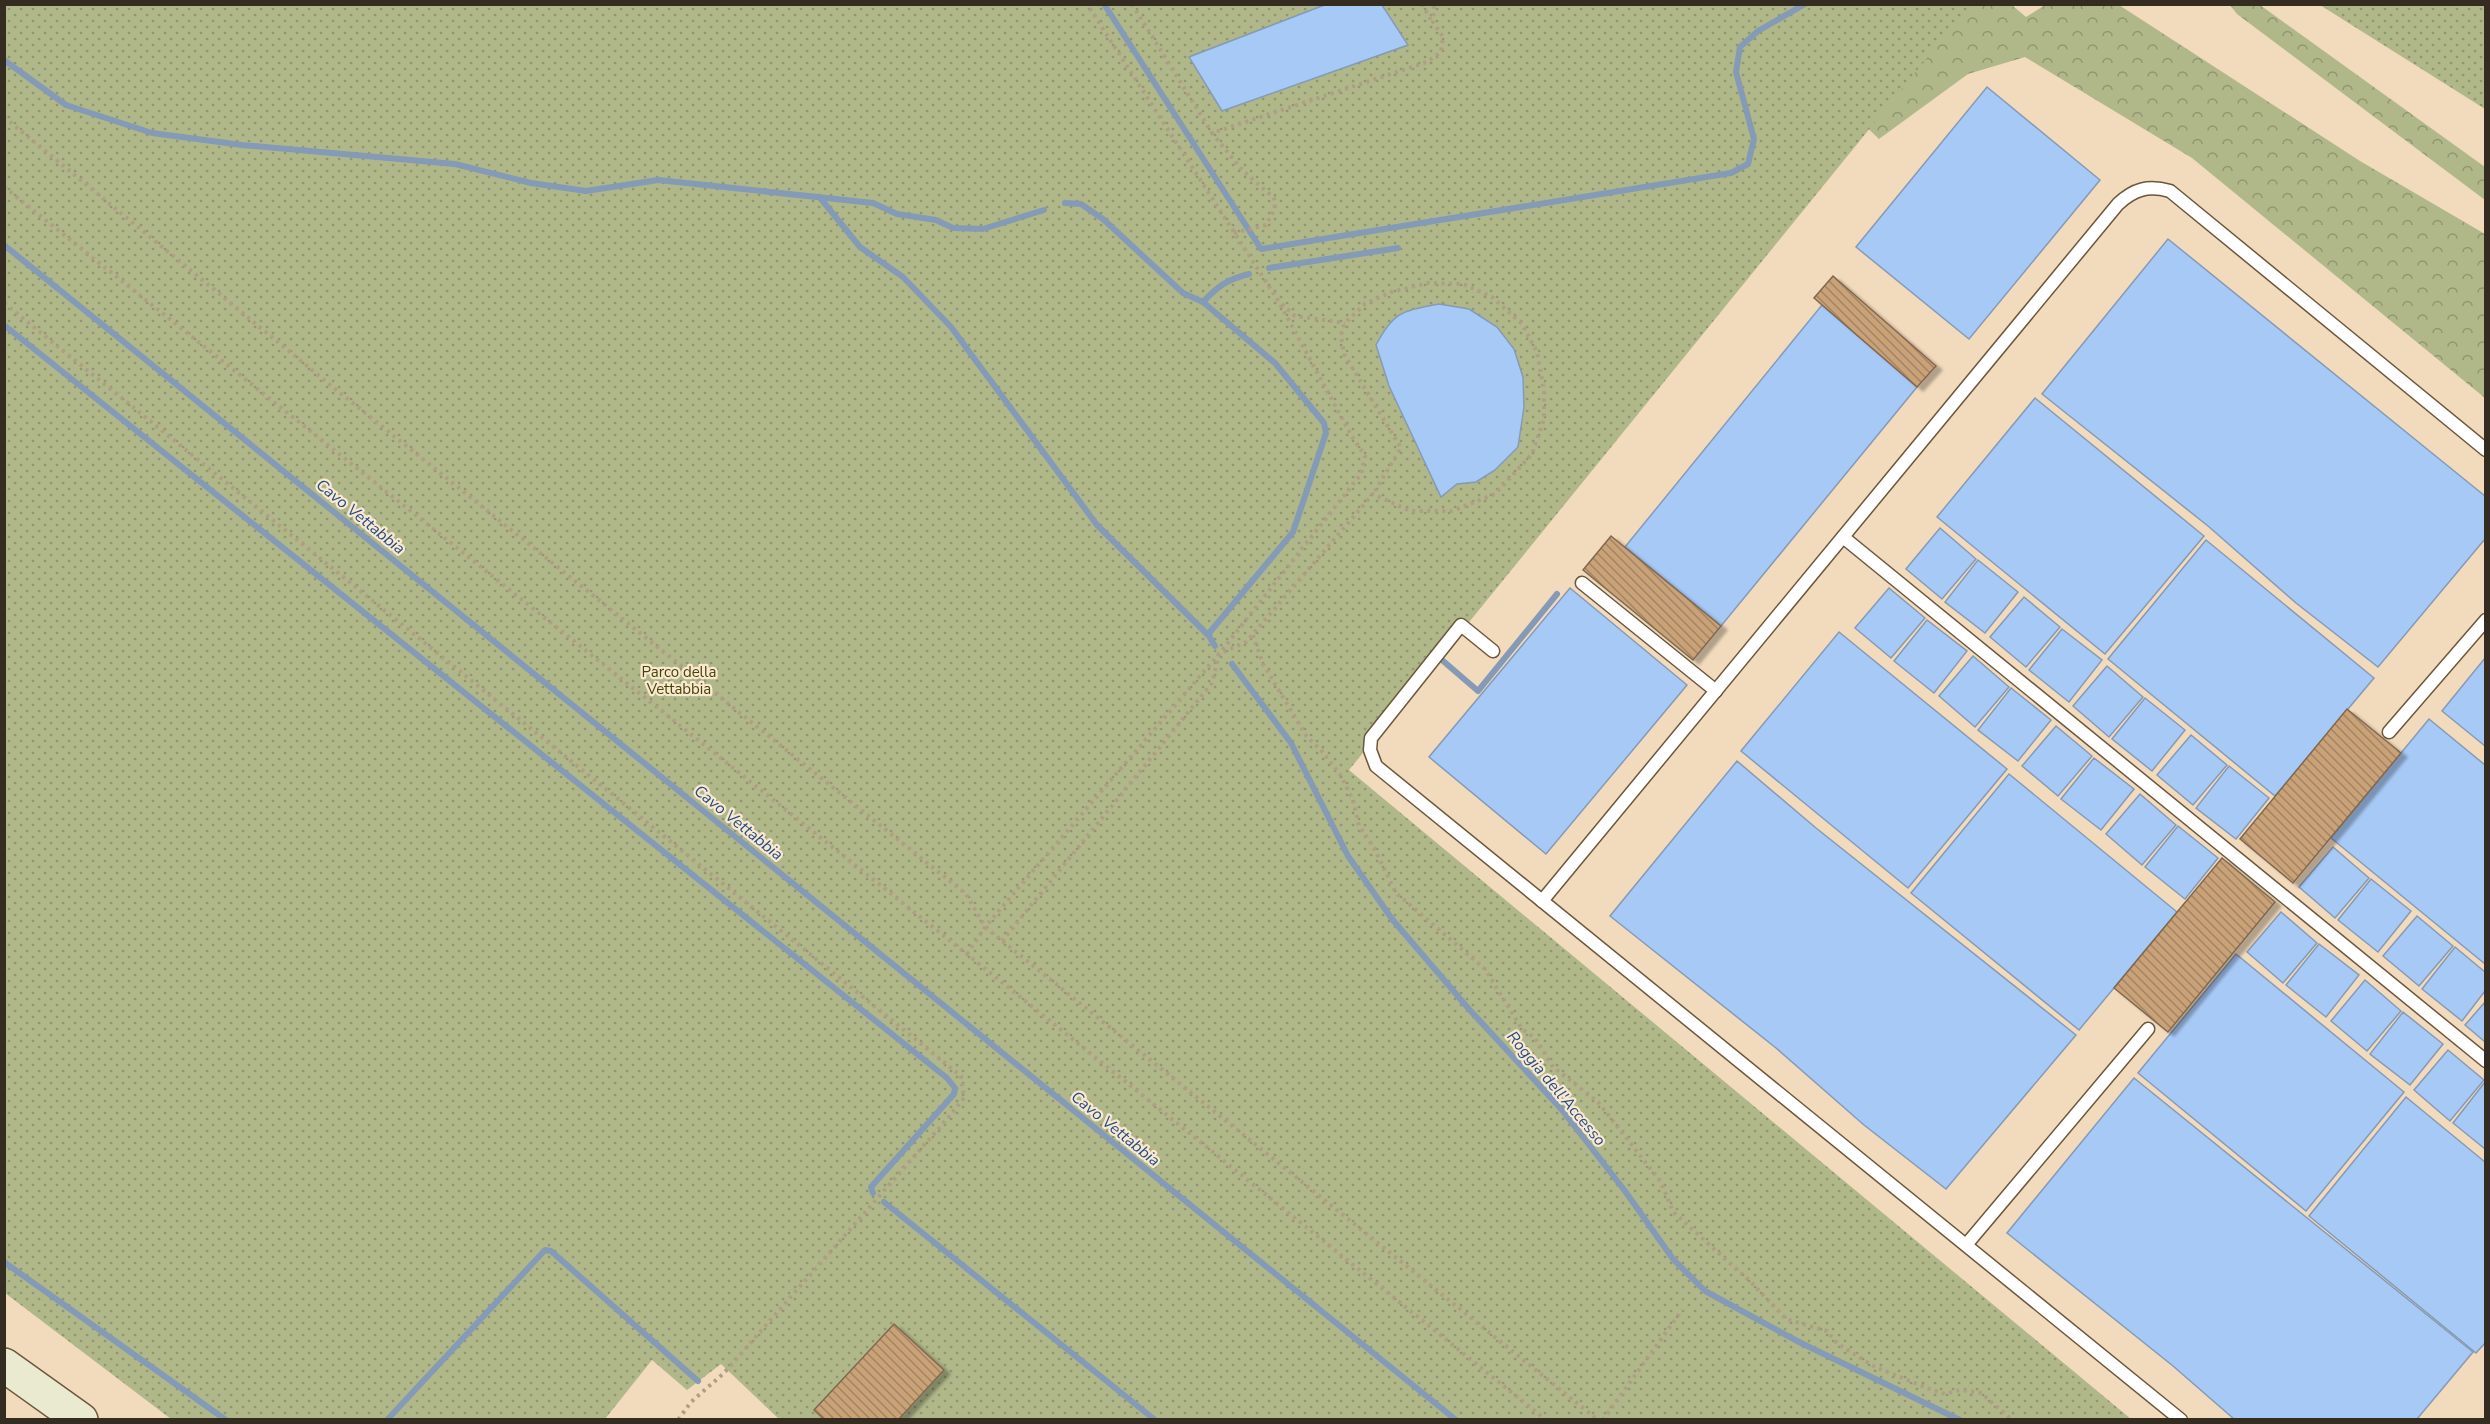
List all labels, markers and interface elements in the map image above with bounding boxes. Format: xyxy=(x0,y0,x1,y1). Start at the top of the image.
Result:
water label: Cavo Vettabbia xyxy=(311,474,410,560)
park label: Parco della Vettabbia xyxy=(642,662,716,699)
water label: Cavo Vettabbia xyxy=(689,780,788,866)
water label: Roggia dell'Accesso xyxy=(1502,1027,1611,1151)
water label: Cavo Vettabbia xyxy=(1066,1086,1165,1172)

